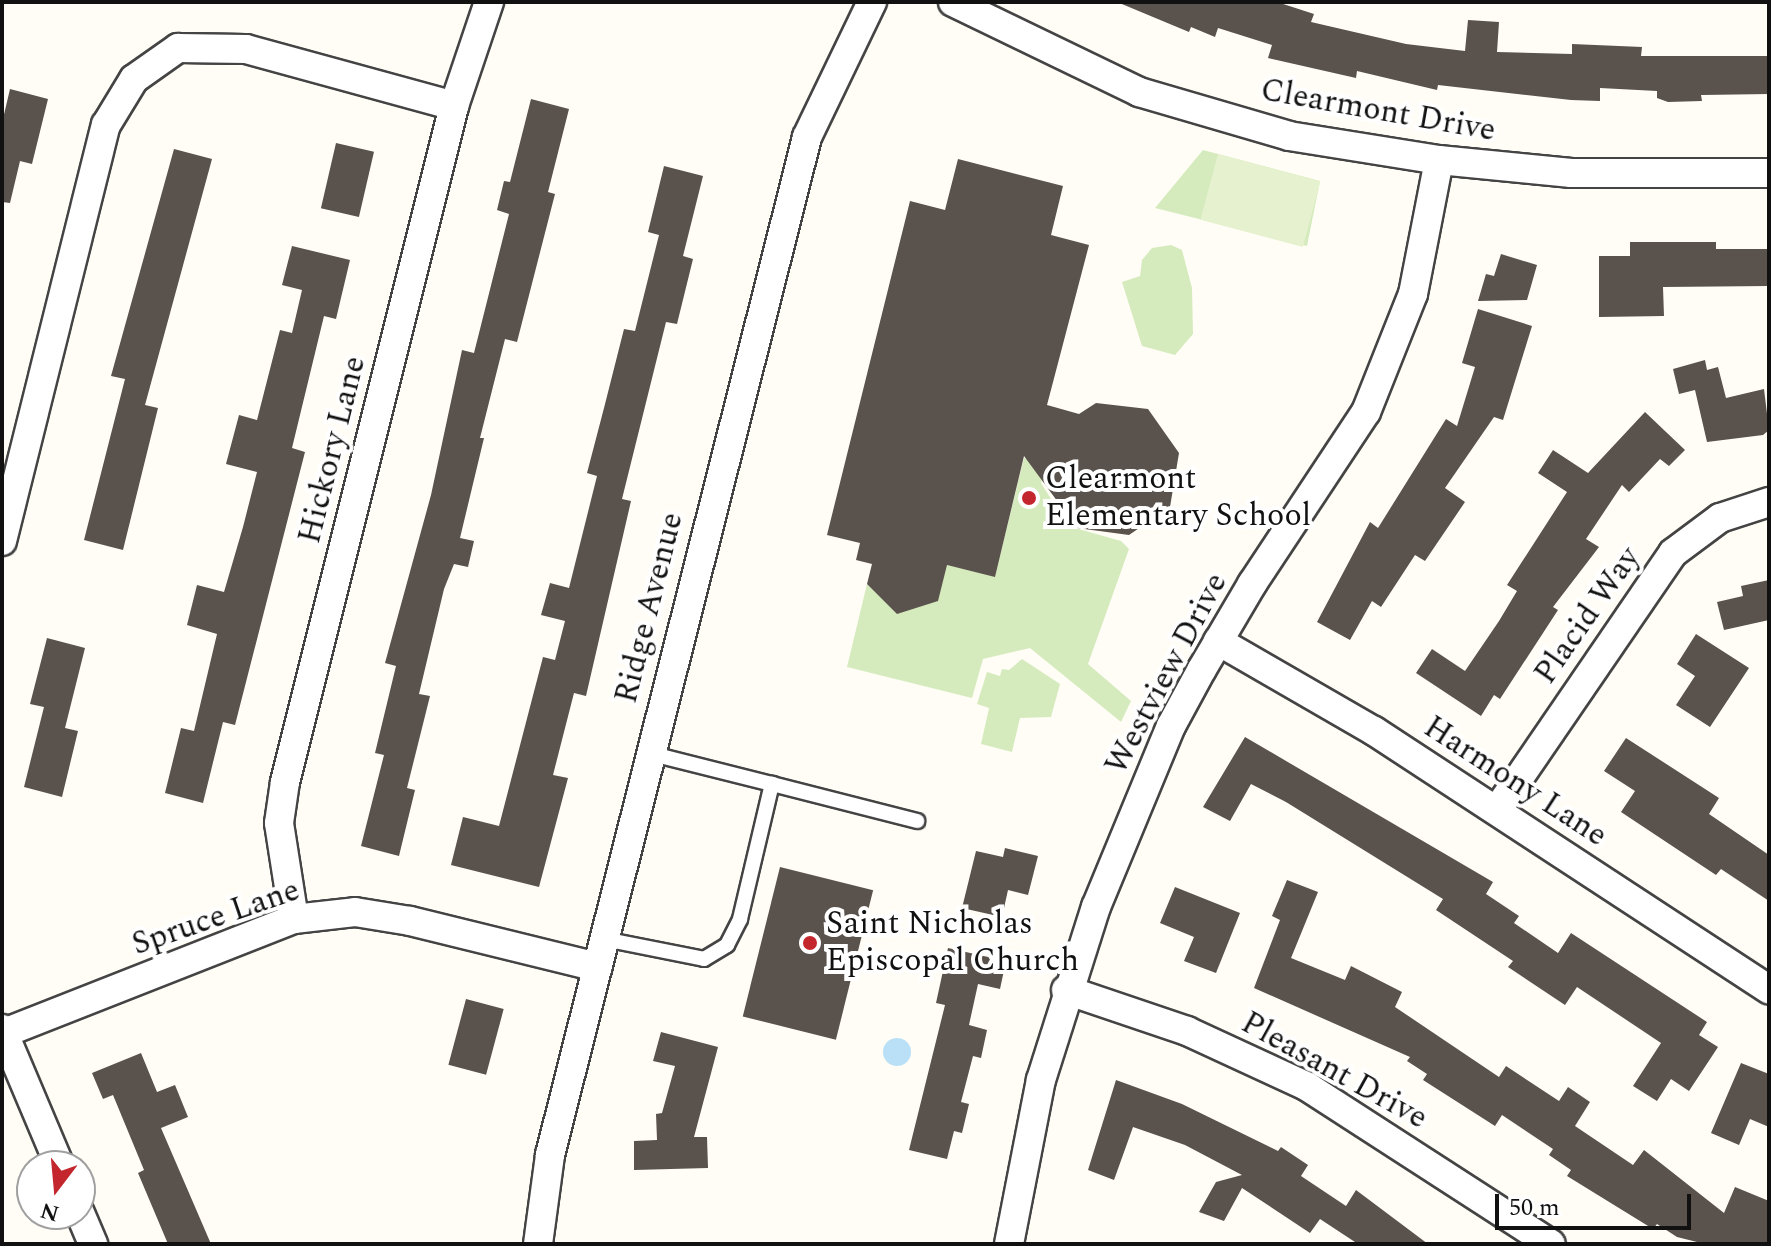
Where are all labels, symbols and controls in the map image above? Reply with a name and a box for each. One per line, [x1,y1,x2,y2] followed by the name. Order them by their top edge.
[1258,71,1498,151] street label: Clearmont Drive
[291,352,375,548] street label: Hickory Lane
[1045,461,1311,536] place label: Clearmont Elementary School
[1020,489,1038,507] marker: Clearmont Elementary School
[608,509,692,707] street label: Ridge Avenue
[1527,540,1649,692] street label: Placid Way
[1098,567,1236,781] street label: Westview Drive
[1416,709,1614,855] street label: Harmony Lane
[127,871,305,965] street label: Spruce Lane
[826,906,1079,981] place label: Saint Nicholas Episcopal Church
[801,934,819,952] marker: Saint Nicholas Episcopal Church
[1234,1004,1434,1138] street label: Pleasant Drive
[16,1150,96,1230] north arrow
[1499,1178,1695,1228] scale bar
[1509,1190,1560,1226] text: 50 m
[37,1193,63,1230] text: N

